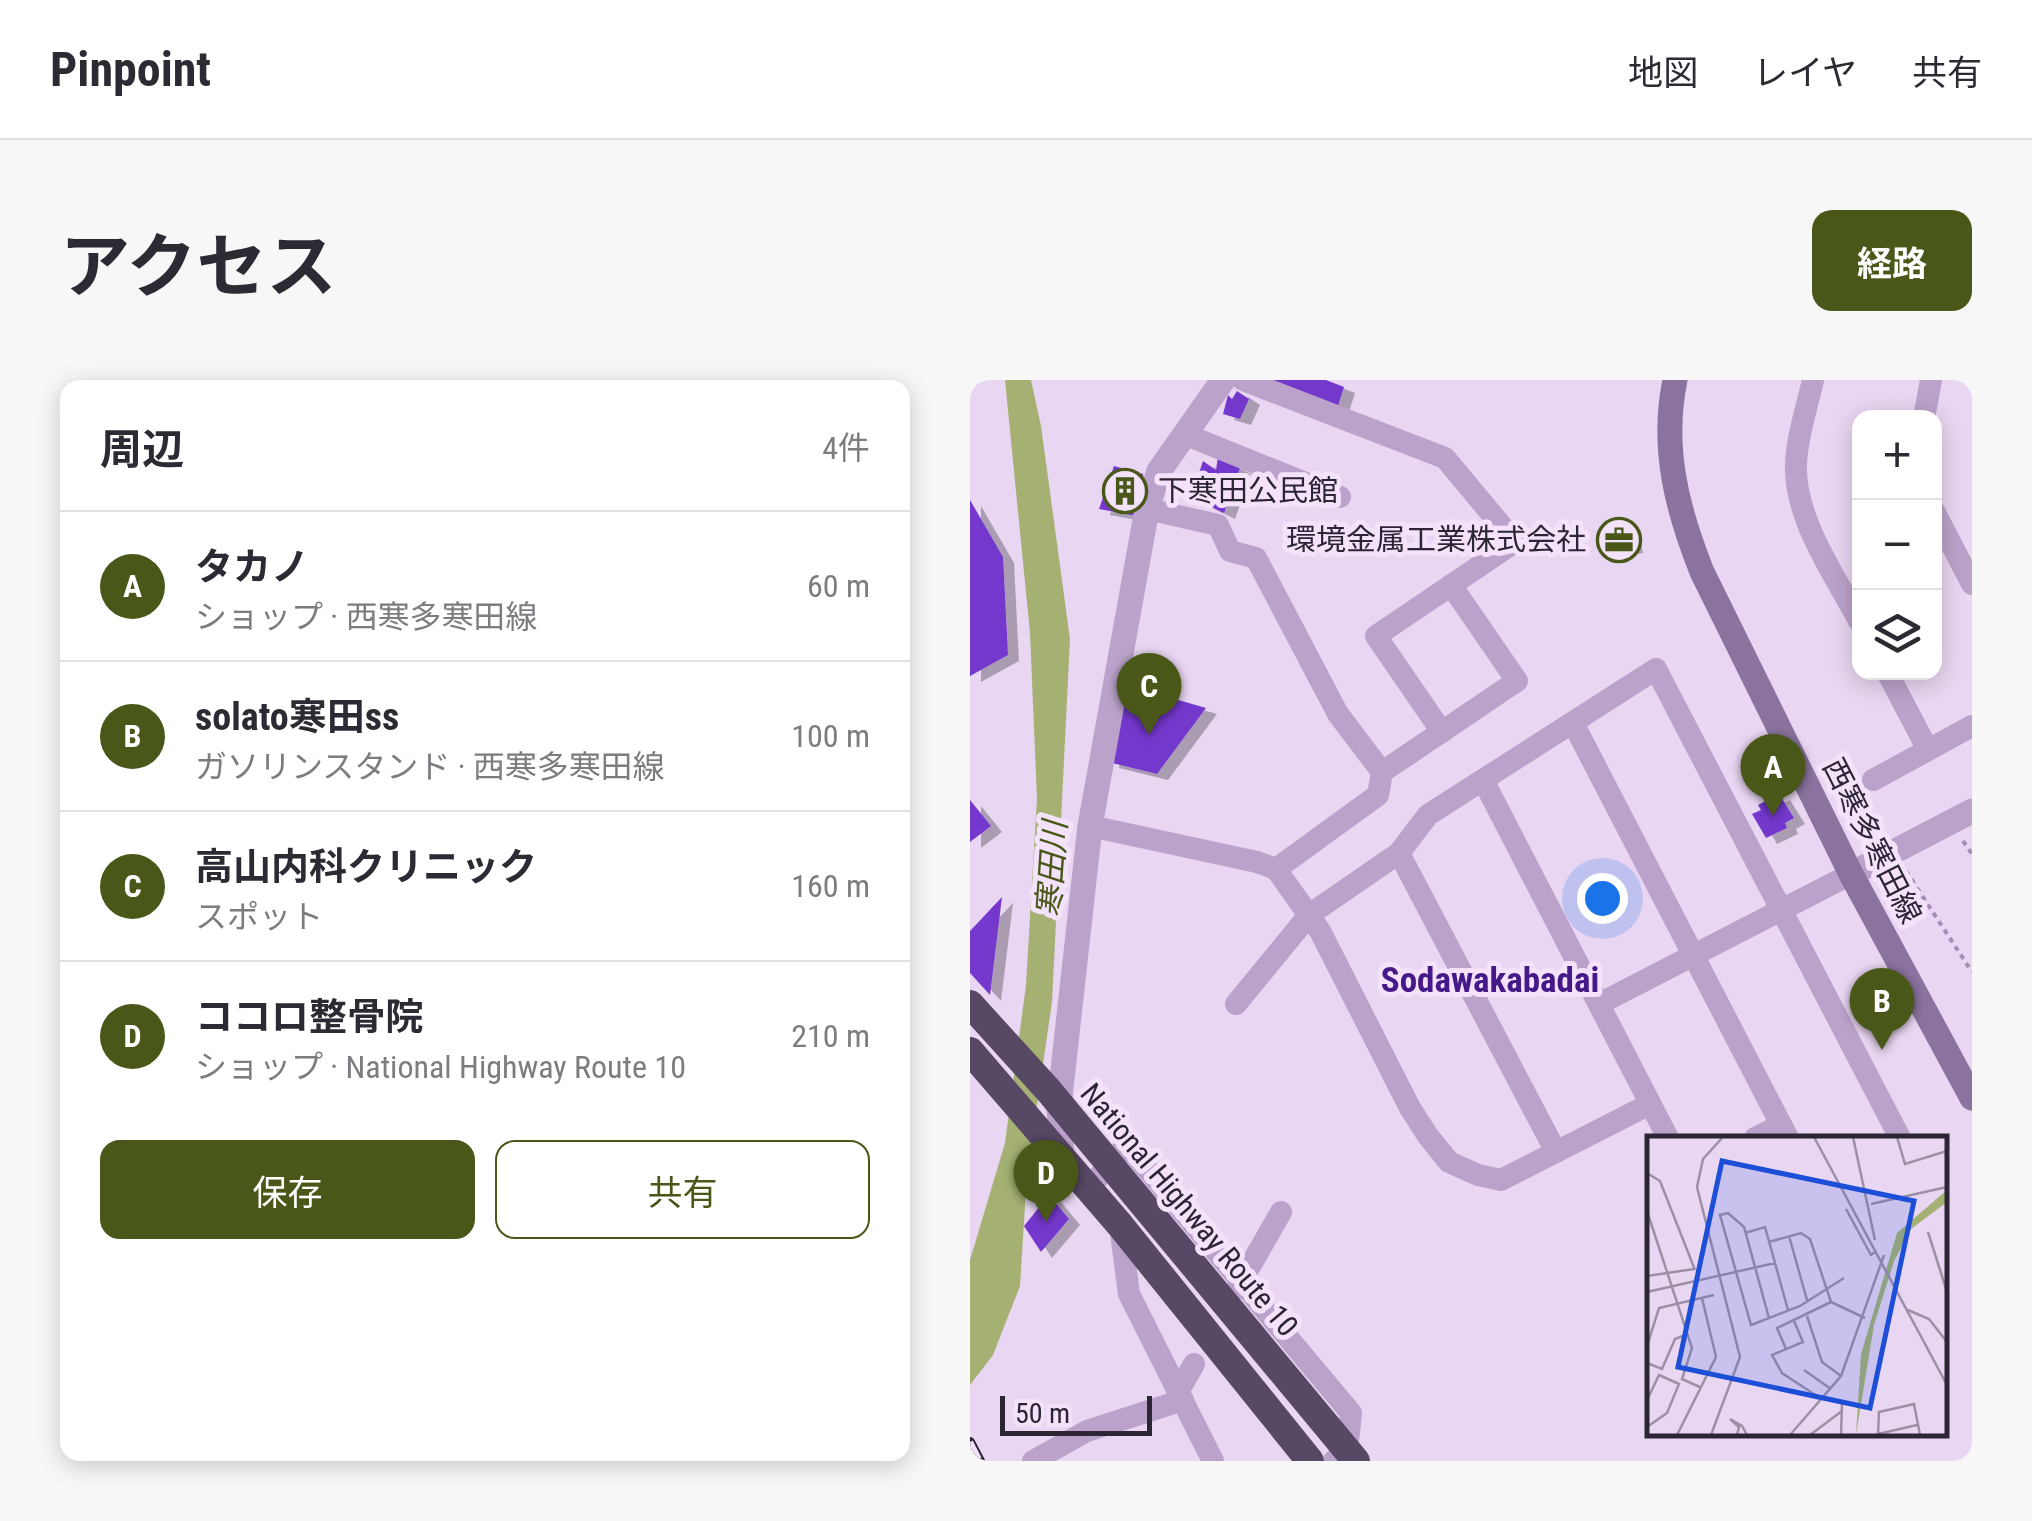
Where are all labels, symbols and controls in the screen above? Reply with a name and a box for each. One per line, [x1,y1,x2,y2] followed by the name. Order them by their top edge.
[50,41,211,98] text: Pinpoint
[1628,53,1698,94] text: 地図
[1753,53,1857,94] text: レイヤ
[1912,53,1982,94] text: 共有
[1812,210,1972,311] button: 経路
[60,226,337,308] text: アクセス
[1852,410,1942,680] map controls
[1852,410,1942,500] button: +
[100,425,184,474] text: 周辺
[822,429,870,467] text: 4件
[1102,468,1148,514] building icon: 下寒田公民館
[1158,473,1338,508] place label: 下寒田公民館
[1852,500,1942,590] button: −
[1596,517,1642,563] office icon: 環境金属工業株式会社
[1286,522,1586,557] place label: 環境金属工業株式会社
[195,545,309,589] text: タカノ
[123,567,142,605] text: A
[807,567,870,605] text: 60 m
[1852,590,1942,680] button: layers
[195,598,538,636] text: ショップ · 西寒多寒田線
[1116,652,1182,735] pin: C
[195,695,399,739] text: solato寒田ss
[124,717,141,755] text: B
[791,717,870,755] text: 100 m
[1740,734,1806,816] pin: A
[195,748,665,786] text: ガソリンスタンド · 西寒多寒田線
[1816,753,1929,929] street label: 西寒多寒田線
[1030,817,1075,918] water label: 寒田川
[195,845,537,889] text: 高山内科クリニック
[123,867,142,905] text: C
[791,867,870,905] text: 160 m
[1577,873,1628,924] your location
[195,898,323,936] text: スポット
[1381,960,1599,1001] district label: Sodawakabadai
[1850,968,1914,1050] pin: B
[195,995,423,1039] text: ココロ整骨院
[123,1017,142,1055] text: D
[791,1017,870,1055] text: 210 m
[195,1048,686,1086] text: ショップ · National Highway Route 10
[1073,1076,1305,1343] street label: National Highway Route 10
[1647,1136,1947,1436] inset map
[100,1140,475,1239] button: 保存
[495,1140,870,1239] button: 共有
[1014,1140,1078,1222] pin: D
[1000,1391,1152,1436] scale bar
[1015,1397,1070,1430] text: 50 m

